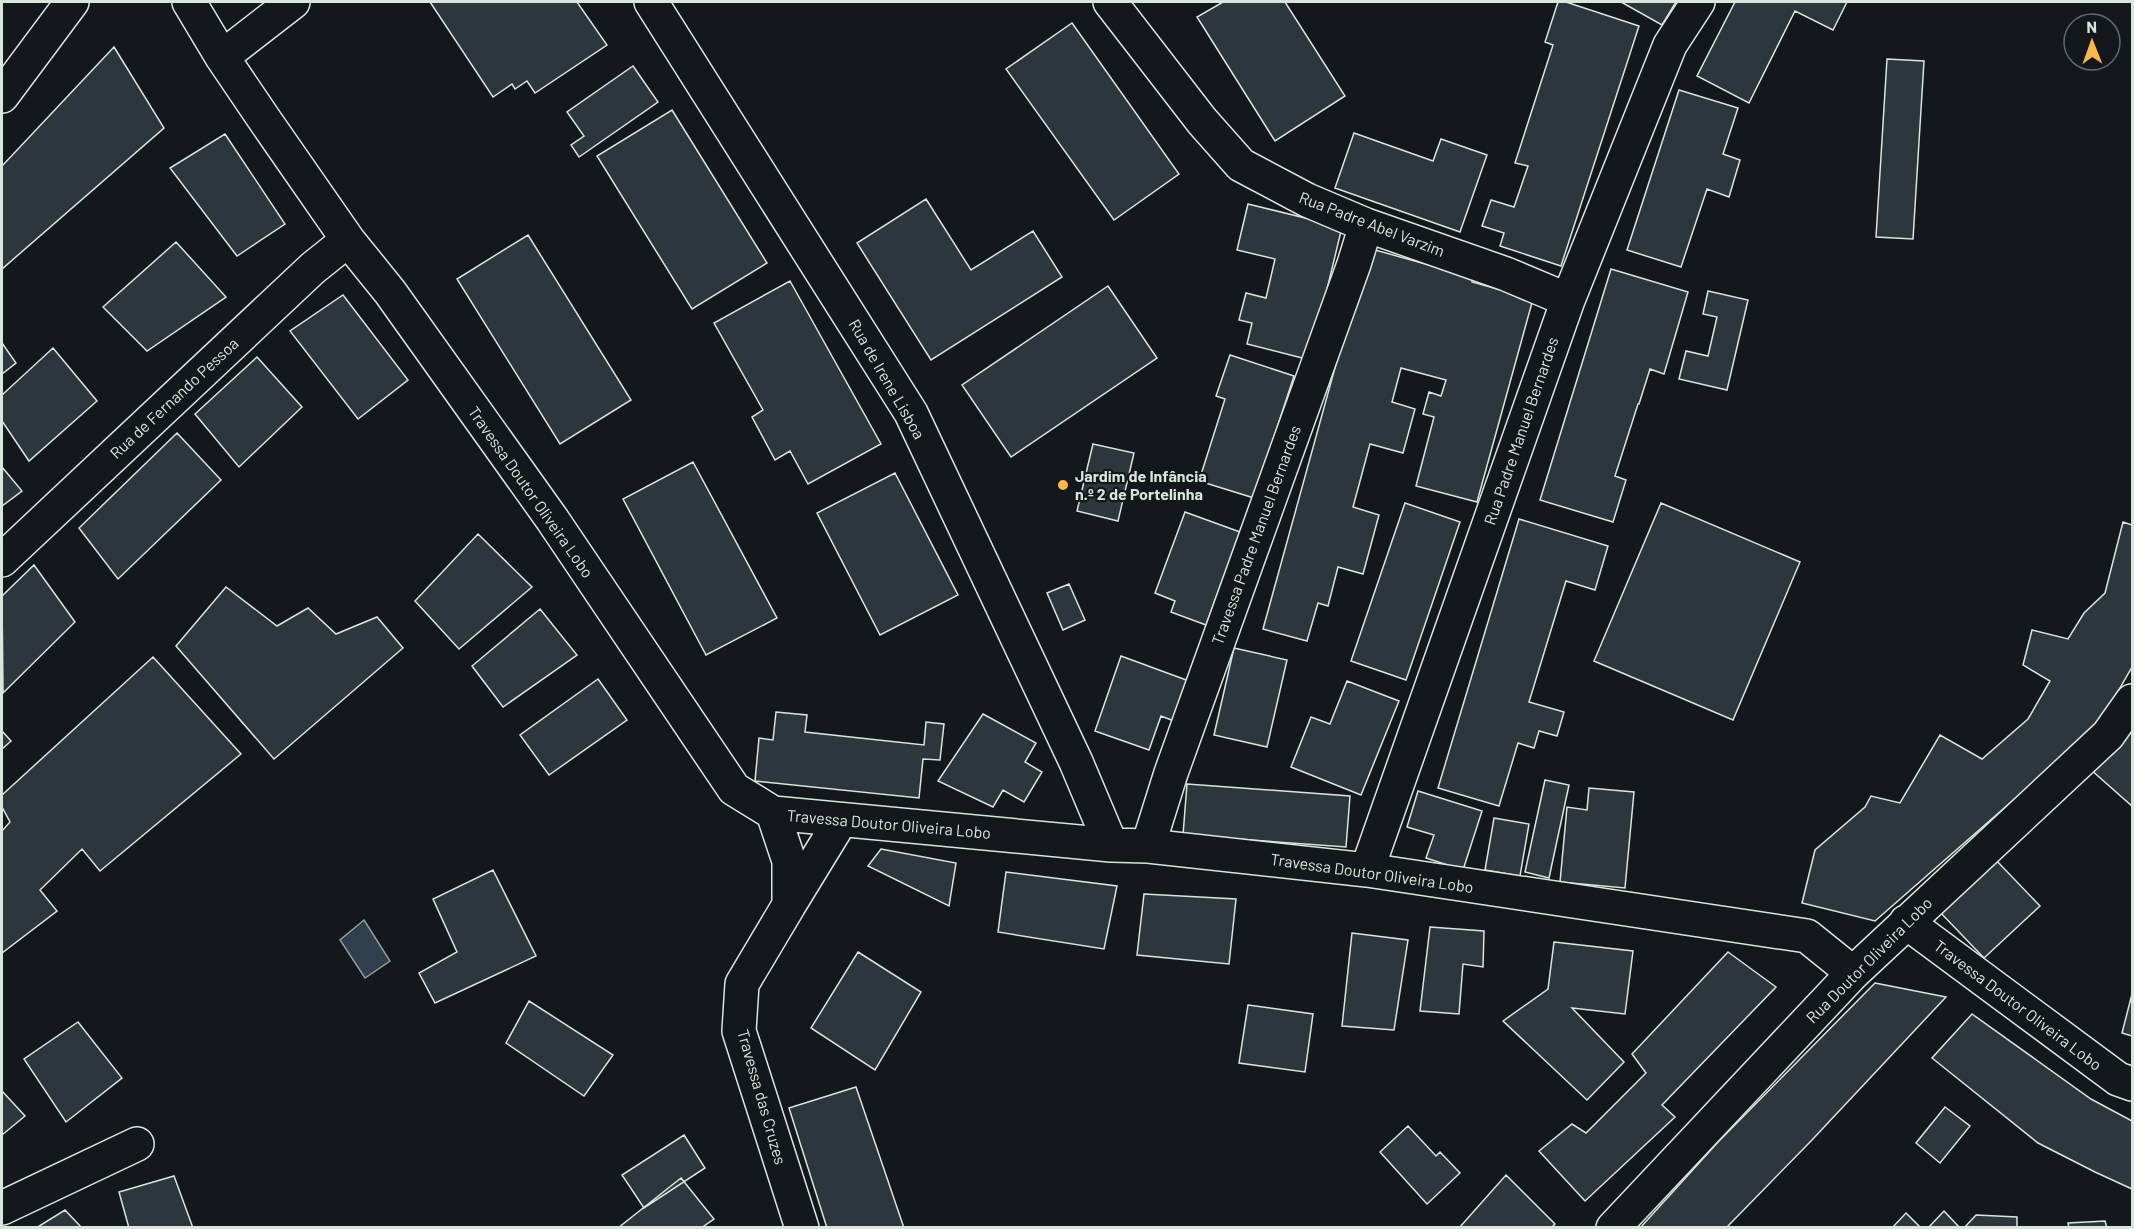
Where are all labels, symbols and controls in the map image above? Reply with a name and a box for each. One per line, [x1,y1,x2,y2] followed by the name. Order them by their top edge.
[2062,12,2122,72] north arrow
[2086,17,2097,36] text: N
[1297,187,1448,260] street label: Rua Padre Abel Varzim
[845,315,929,442] street label: Rua de Irene Lisboa
[106,333,242,462] street label: Rua de Fernando Pessoa
[1479,334,1562,527] street label: Rua Padre Manuel Bernardes
[465,402,598,581] street label: Travessa Doutor Oliveira Lobo
[1207,423,1304,647] street label: Travessa Padre Manuel Bernardes
[1075,466,1207,503] place label: Jardim de Infância n.º 2 de Portelinha
[1056,478,1070,492] marker: Jardim de Infância n.º 2 de Portelinha
[786,805,992,842] street label: Travessa Doutor Oliveira Lobo
[1269,849,1475,896] street label: Travessa Doutor Oliveira Lobo
[1802,893,1936,1027] street label: Rua Doutor Oliveira Lobo
[1931,935,2106,1074] street label: Travessa Doutor Oliveira Lobo
[734,1027,791,1167] street label: Travessa das Cruzes

